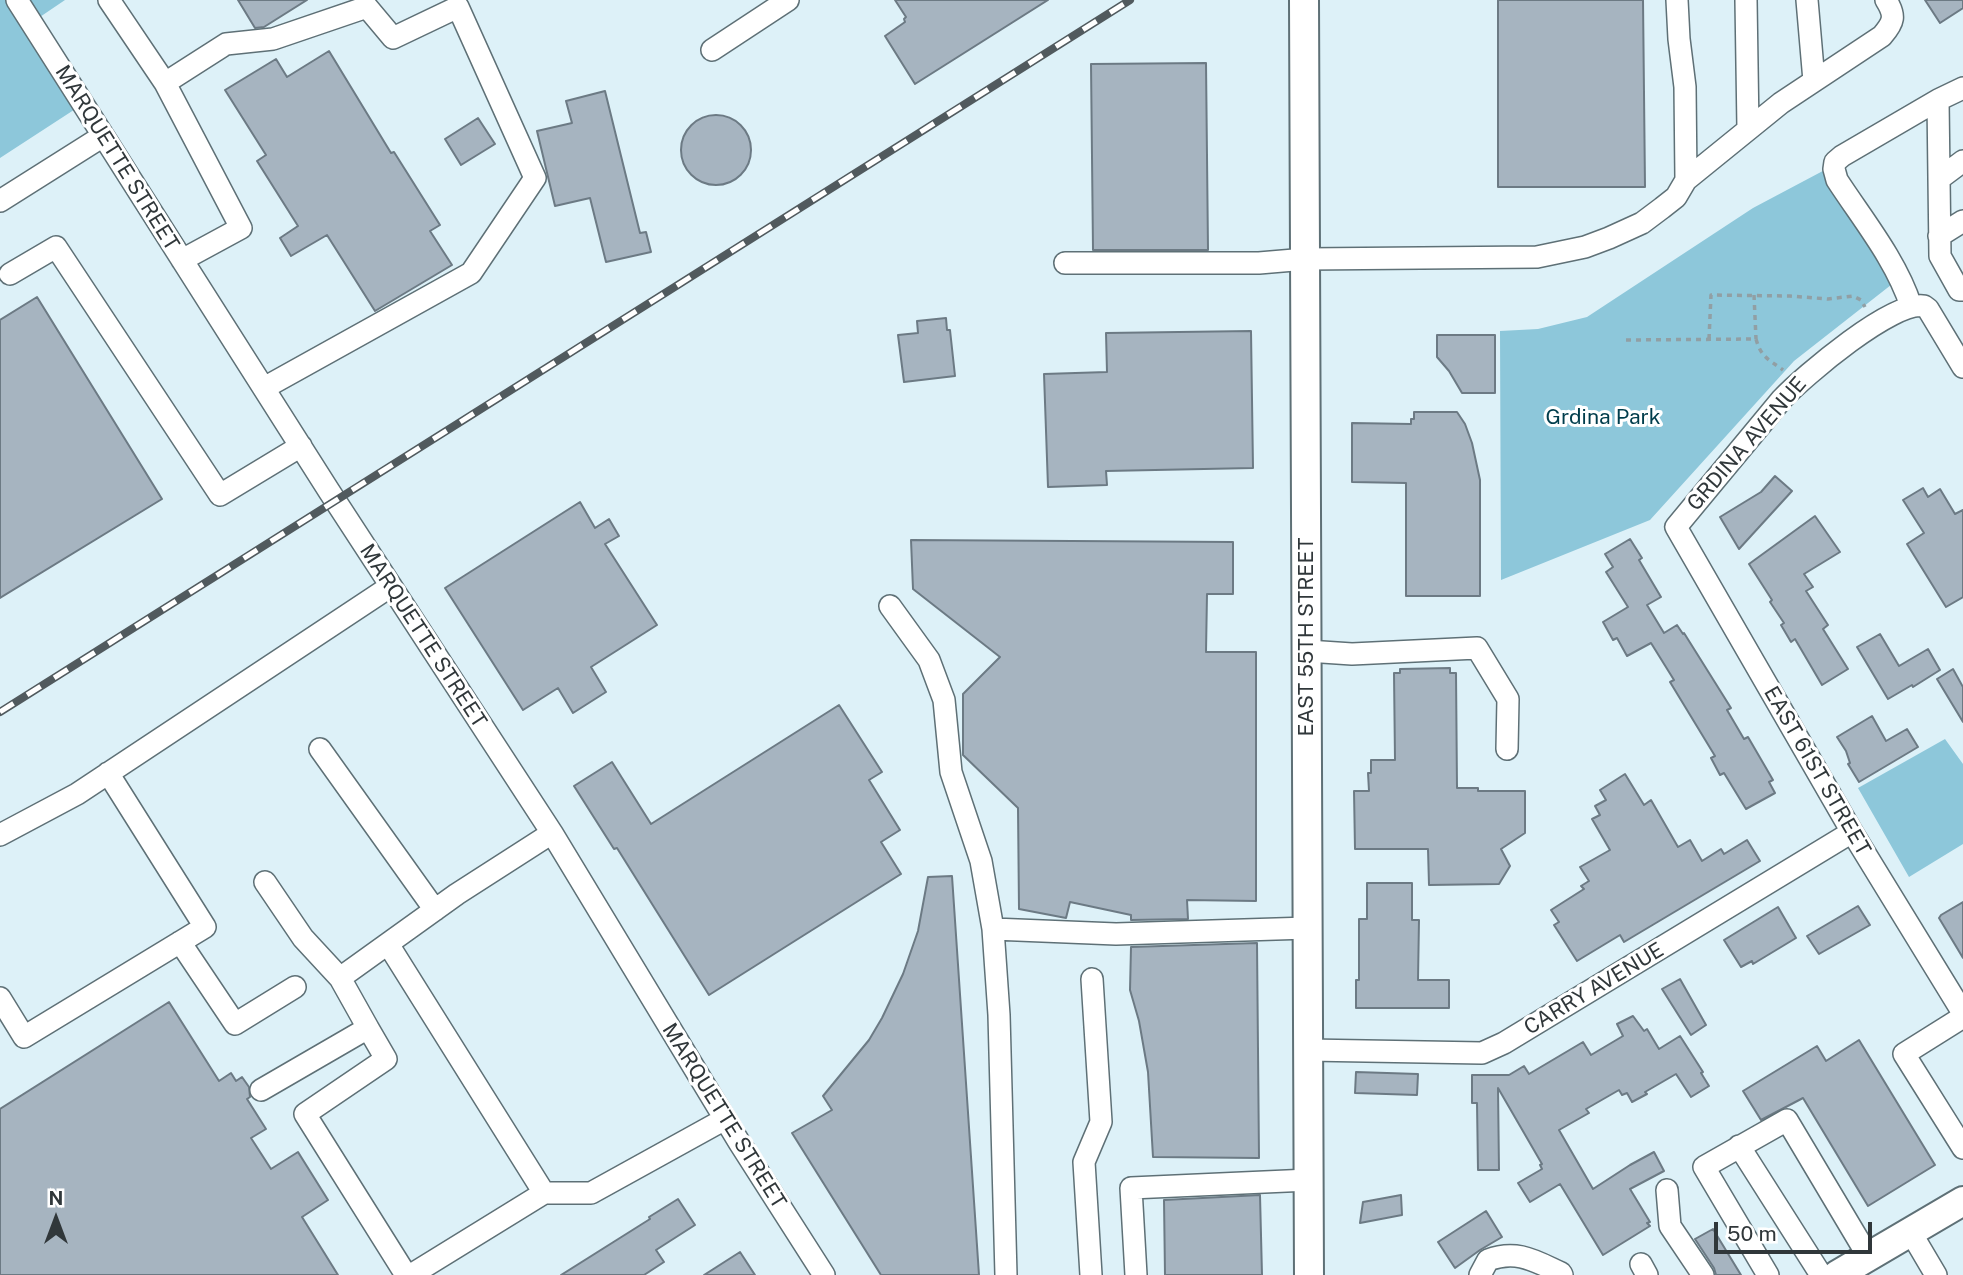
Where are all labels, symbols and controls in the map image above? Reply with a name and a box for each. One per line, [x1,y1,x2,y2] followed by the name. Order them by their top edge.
[50,61,184,255] street label: MARQUETTE STREET
[1682,372,1812,516] street label: GRDINA AVENUE
[1545,405,1661,431] park label: Grdina Park
[1294,538,1320,736] street label: EAST 55TH STREET
[354,539,492,733] street label: MARQUETTE STREET
[1758,682,1876,860] street label: EAST 61ST STREET
[1520,937,1668,1041] street label: CARRY AVENUE
[657,1019,791,1213] street label: MARQUETTE STREET
[21,1184,91,1254] north arrow
[49,1187,63,1209] text: N
[1718,1208,1876,1252] scale bar
[1727,1221,1777,1246] text: 50 m

